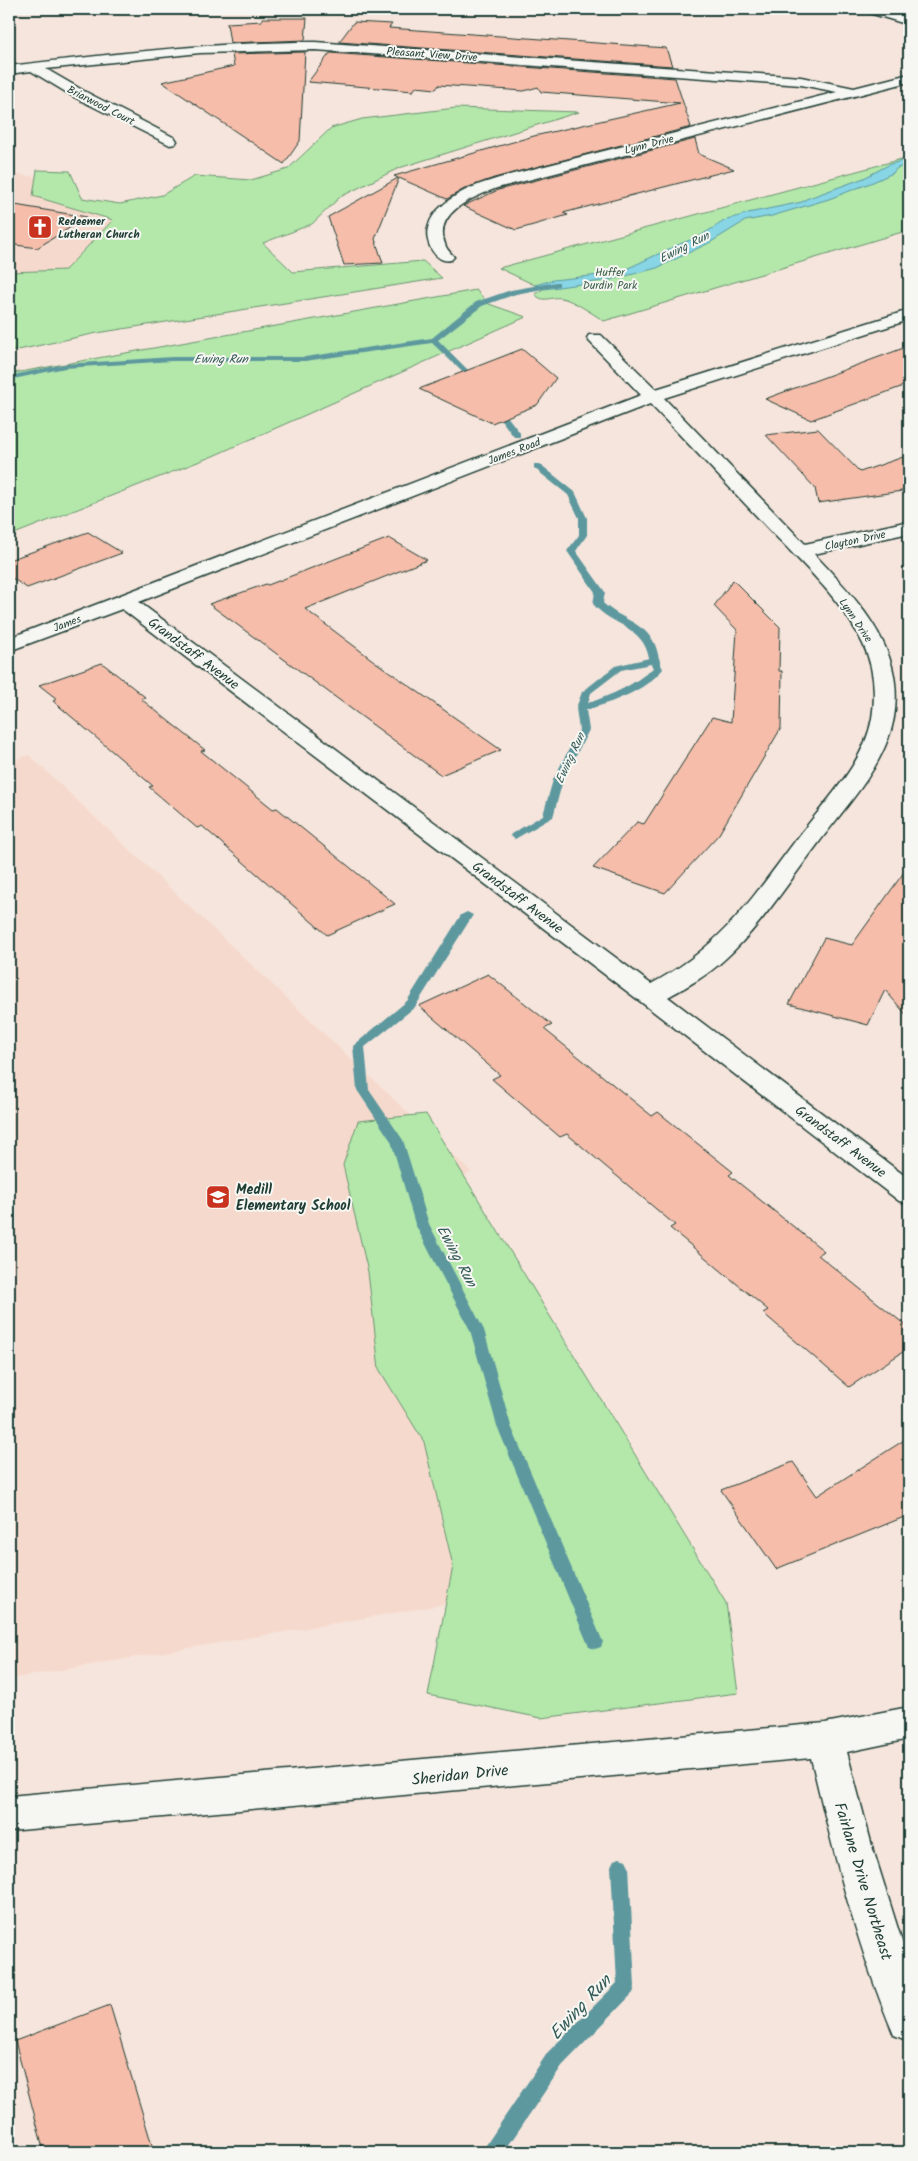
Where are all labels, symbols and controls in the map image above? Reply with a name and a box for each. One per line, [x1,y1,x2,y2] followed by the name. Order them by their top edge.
[386,43,478,67] street label: Pleasant View Drive
[63,81,138,131] street label: Briarwood Court
[623,130,676,160] street label: Lynn Drive
[58,213,140,244] place label: Redeemer Lutheran Church
[27,214,53,240] church icon: Redeemer Lutheran Church
[656,226,714,268] water label: Ewing Run
[583,264,638,295] park label: Huffer Durdin Park
[194,350,250,369] water label: Ewing Run
[485,433,544,470] street label: James Road
[823,526,887,556] street label: Clayton Drive
[834,595,877,646] street label: Lynn Drive
[51,610,84,637] street label: James
[143,612,244,696] street label: Grandstaff Avenue
[550,728,591,787] water label: Ewing Run
[467,856,568,940] street label: Grandstaff Avenue
[790,1100,891,1184] street label: Grandstaff Avenue
[236,1179,351,1217] place label: Medill Elementary School
[205,1184,231,1210] school or university icon: Medill Elementary School
[430,1221,483,1293] water label: Ewing Run
[411,1758,510,1793] street label: Sheridan Drive
[827,1799,899,1964] street label: Fairlane Drive Northeast
[543,1967,620,2048] water label: Ewing Run

